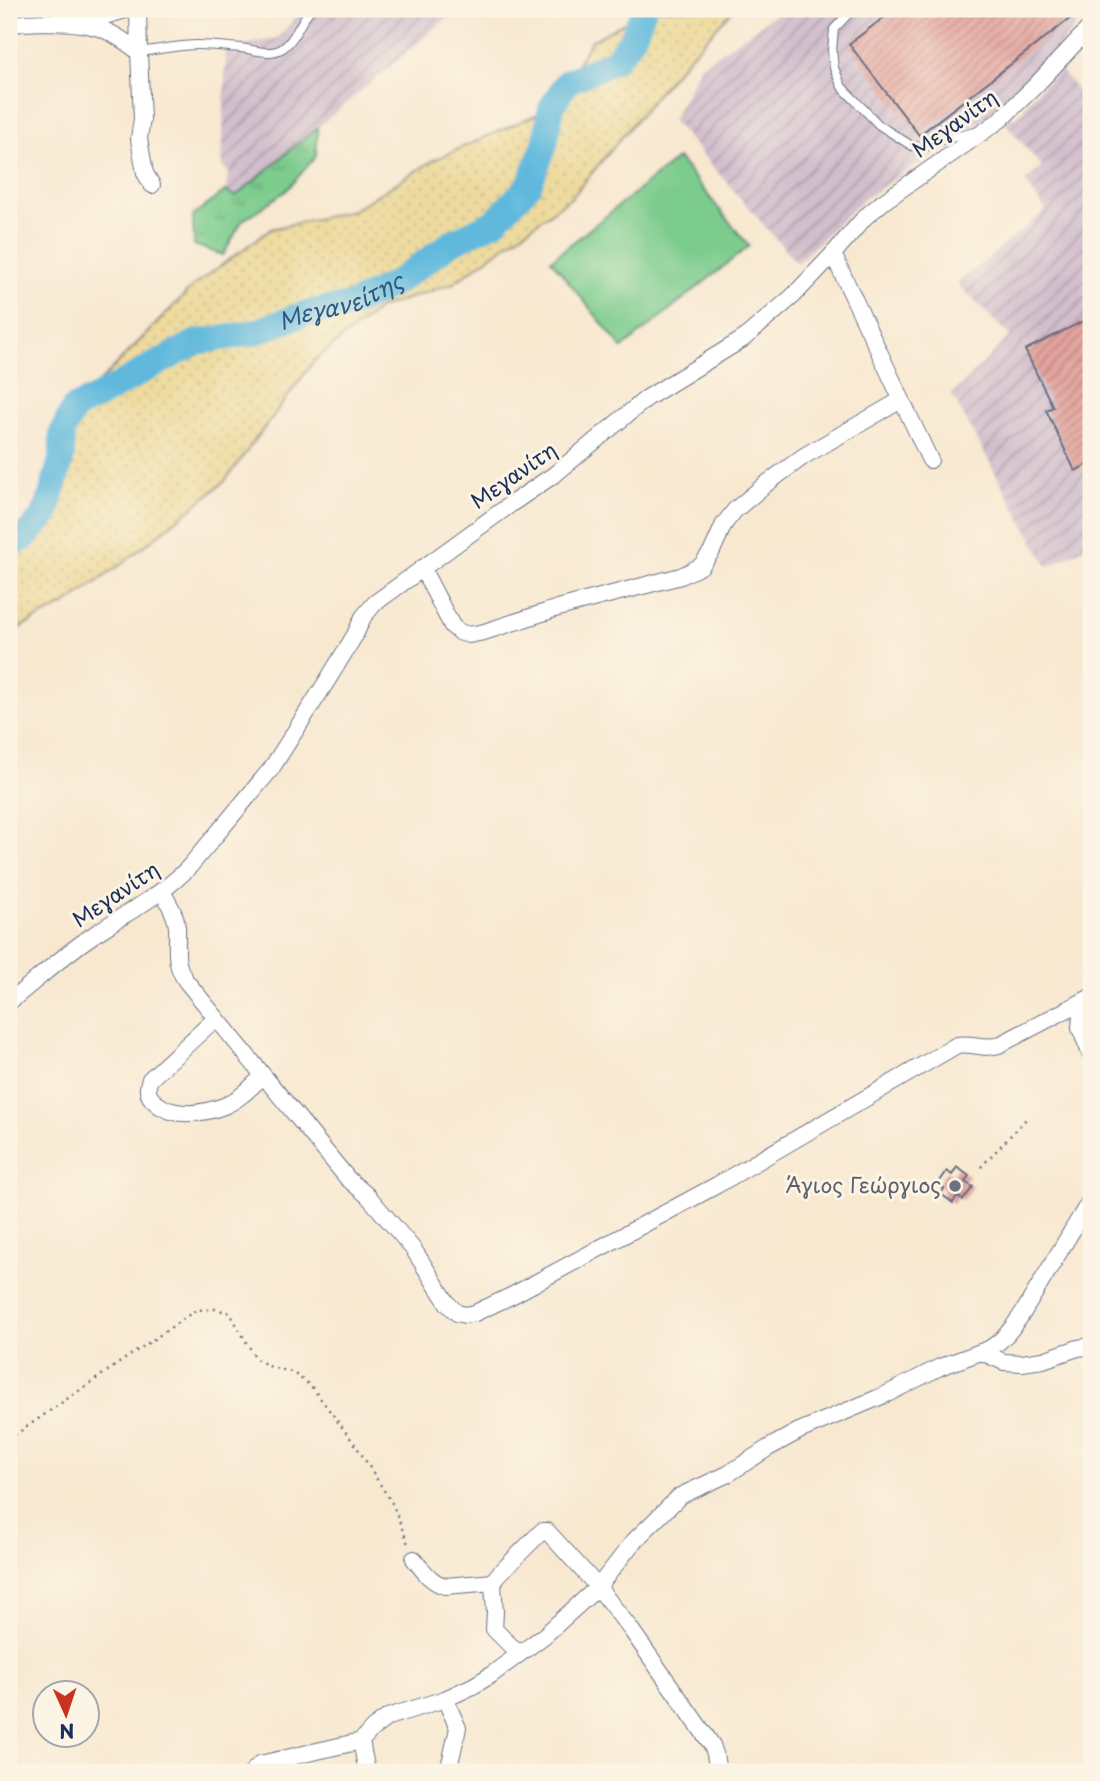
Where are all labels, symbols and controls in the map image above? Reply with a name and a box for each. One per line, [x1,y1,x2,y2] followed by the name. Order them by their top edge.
[904,80,1003,164] street label: Μεγανίτη
[273,262,411,338] water label: Μεγανείτης
[463,433,563,516] street label: Μεγανίτη
[65,852,165,934] street label: Μεγανίτη
[786,1168,941,1200] place label: Άγιος Γεώργιος
[947,1178,963,1194] marker: Άγιος Γεώργιος
[32,1680,102,1750] north arrow
[59,1718,75,1746] text: N

